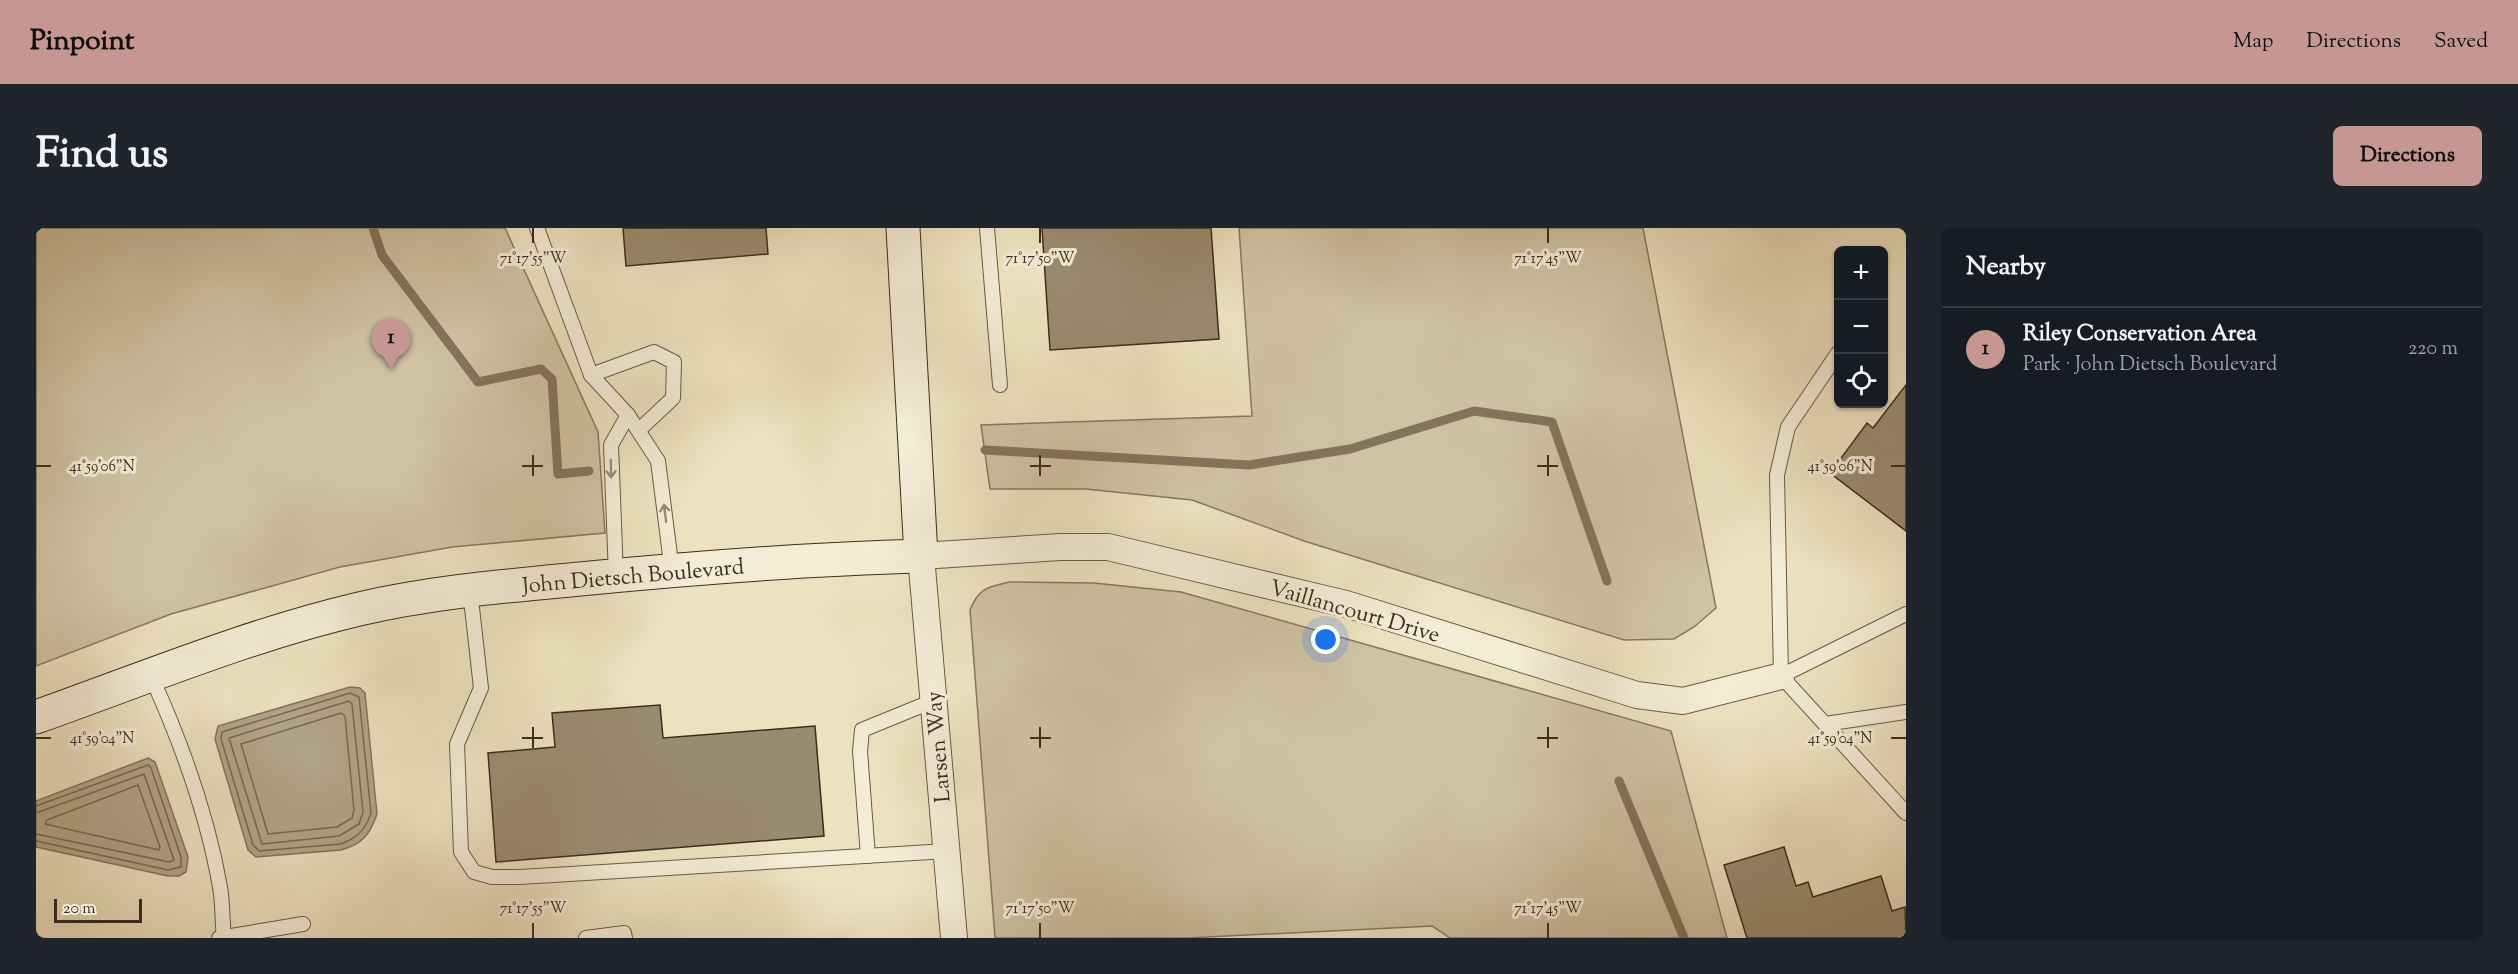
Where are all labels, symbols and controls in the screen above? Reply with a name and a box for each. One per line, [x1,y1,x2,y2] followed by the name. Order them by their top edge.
[30,22,134,62] text: Pinpoint
[2233,27,2273,57] text: Map
[2306,27,2401,57] text: Directions
[2434,27,2488,57] text: Saved
[36,126,168,186] text: Find us
[2333,126,2482,186] button: Directions
[1834,246,1888,408] map controls
[1834,246,1888,300] button: +
[500,249,567,270] text: 71°17'55"W
[1006,249,1075,270] text: 71°17'50"W
[1514,249,1582,270] text: 71°17'45"W
[1966,249,2046,286] text: Nearby
[1834,300,1888,354] button: −
[2023,319,2257,351] text: Riley Conservation Area
[372,320,410,369] pin: 1
[1982,335,1989,364] text: 1
[2408,335,2458,364] text: 220 m
[2023,351,2277,380] text: Park · John Dietsch Boulevard
[1834,354,1888,408] button: locate
[69,457,135,478] text: 41°59'06"N
[1807,457,1873,478] text: 41°59'06"N
[605,458,617,478] one-way arrow
[659,503,670,523] one-way arrow
[520,552,746,604] street label: John Dietsch Boulevard
[1265,573,1443,653] street label: Vaillancourt Drive
[1311,625,1340,654] your location
[919,690,961,804] street label: Larsen Way
[70,729,134,750] text: 41°59'04"N
[1808,729,1872,750] text: 41°59'04"N
[54,896,142,924] scale bar
[63,898,96,921] text: 20 m
[500,899,567,920] text: 71°17'55"W
[1006,899,1075,920] text: 71°17'50"W
[1514,899,1582,920] text: 71°17'45"W

